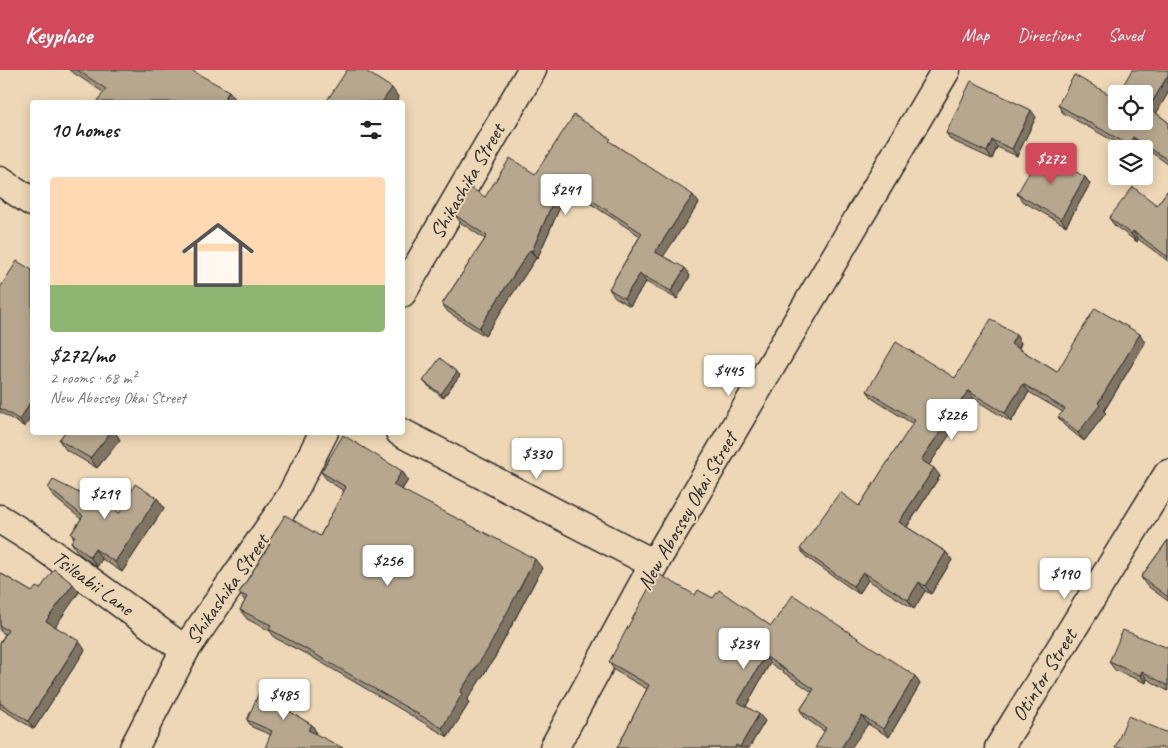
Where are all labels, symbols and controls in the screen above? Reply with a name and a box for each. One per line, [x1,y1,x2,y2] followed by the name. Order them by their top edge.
[25,20,92,50] text: Keyplace
[962,24,989,46] text: Map
[1017,24,1080,46] text: Directions
[1108,24,1143,46] text: Saved
[1108,85,1153,185] map controls
[1108,85,1153,130] button: locate
[357,116,385,144] icon: filters
[50,117,119,143] text: 10 homes
[424,117,511,243] street label: Shikashika Street
[1108,140,1153,185] button: layers
[1021,142,1081,185] pin: $272
[1037,149,1065,169] text: $272
[536,174,596,216] pin: $241
[552,180,580,200] text: $241
[173,210,263,300] icon: home
[50,342,115,368] text: $272/mo
[699,354,759,397] pin: $445
[715,361,743,381] text: $445
[50,368,136,388] text: 2 rooms · 68 m²
[50,388,186,408] text: New Abossey Okai Street
[922,398,982,441] pin: $226
[937,405,967,425] text: $226
[631,425,744,595] street label: New Abossey Okai Street
[507,438,567,480] pin: $330
[523,444,551,464] text: $330
[75,478,135,520] pin: $219
[91,484,119,504] text: $219
[180,527,276,649] street label: Shikashika Street
[358,544,418,587] pin: $256
[47,545,140,622] street label: Tsileabii Lane
[374,551,402,571] text: $256
[1035,558,1095,600] pin: $190
[1051,564,1079,584] text: $190
[1006,622,1084,726] street label: Otintor Street
[714,628,774,670] pin: $234
[730,634,758,654] text: $234
[254,678,314,721] pin: $485
[270,685,298,705] text: $485

